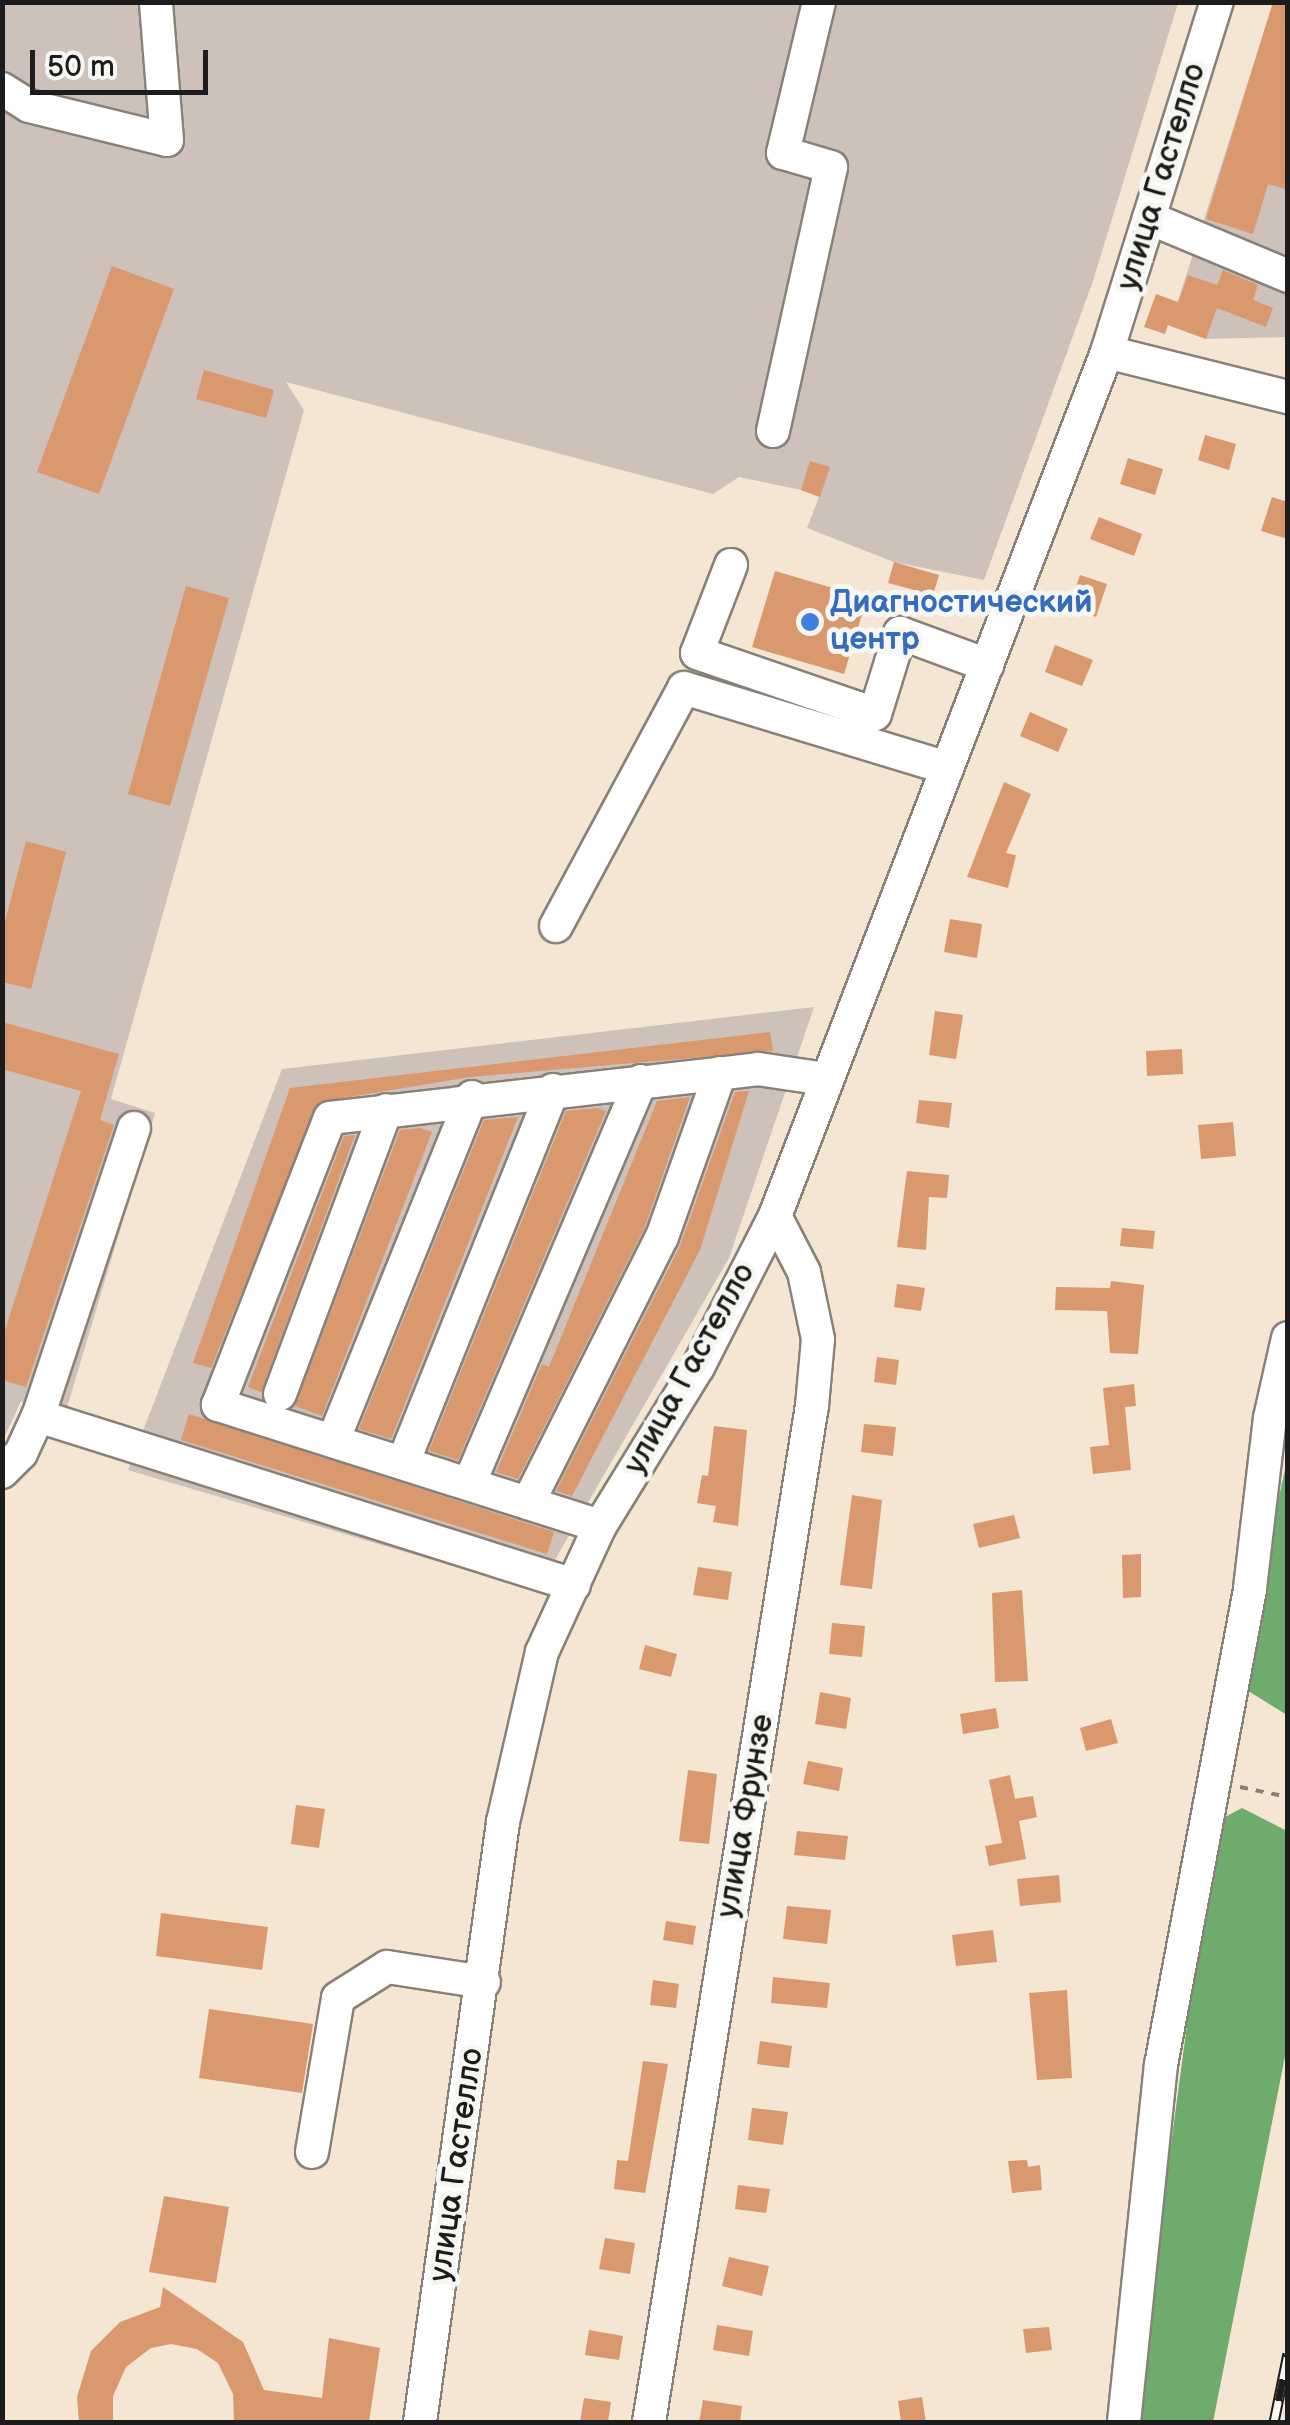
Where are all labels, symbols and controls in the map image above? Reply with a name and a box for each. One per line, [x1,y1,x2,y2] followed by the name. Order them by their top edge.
[35,30,212,92] scale bar
[47,49,115,85] text: 50 m
[1109,59,1215,295] street label: улица Гастелло
[830,585,1092,660] place label: Диагностический центр
[799,611,821,633] marker: Диагностический центр
[616,1257,764,1481] street label: улица Гастелло
[709,1711,783,1921] street label: улица Фрунзе
[422,2046,492,2284] street label: улица Гастелло

